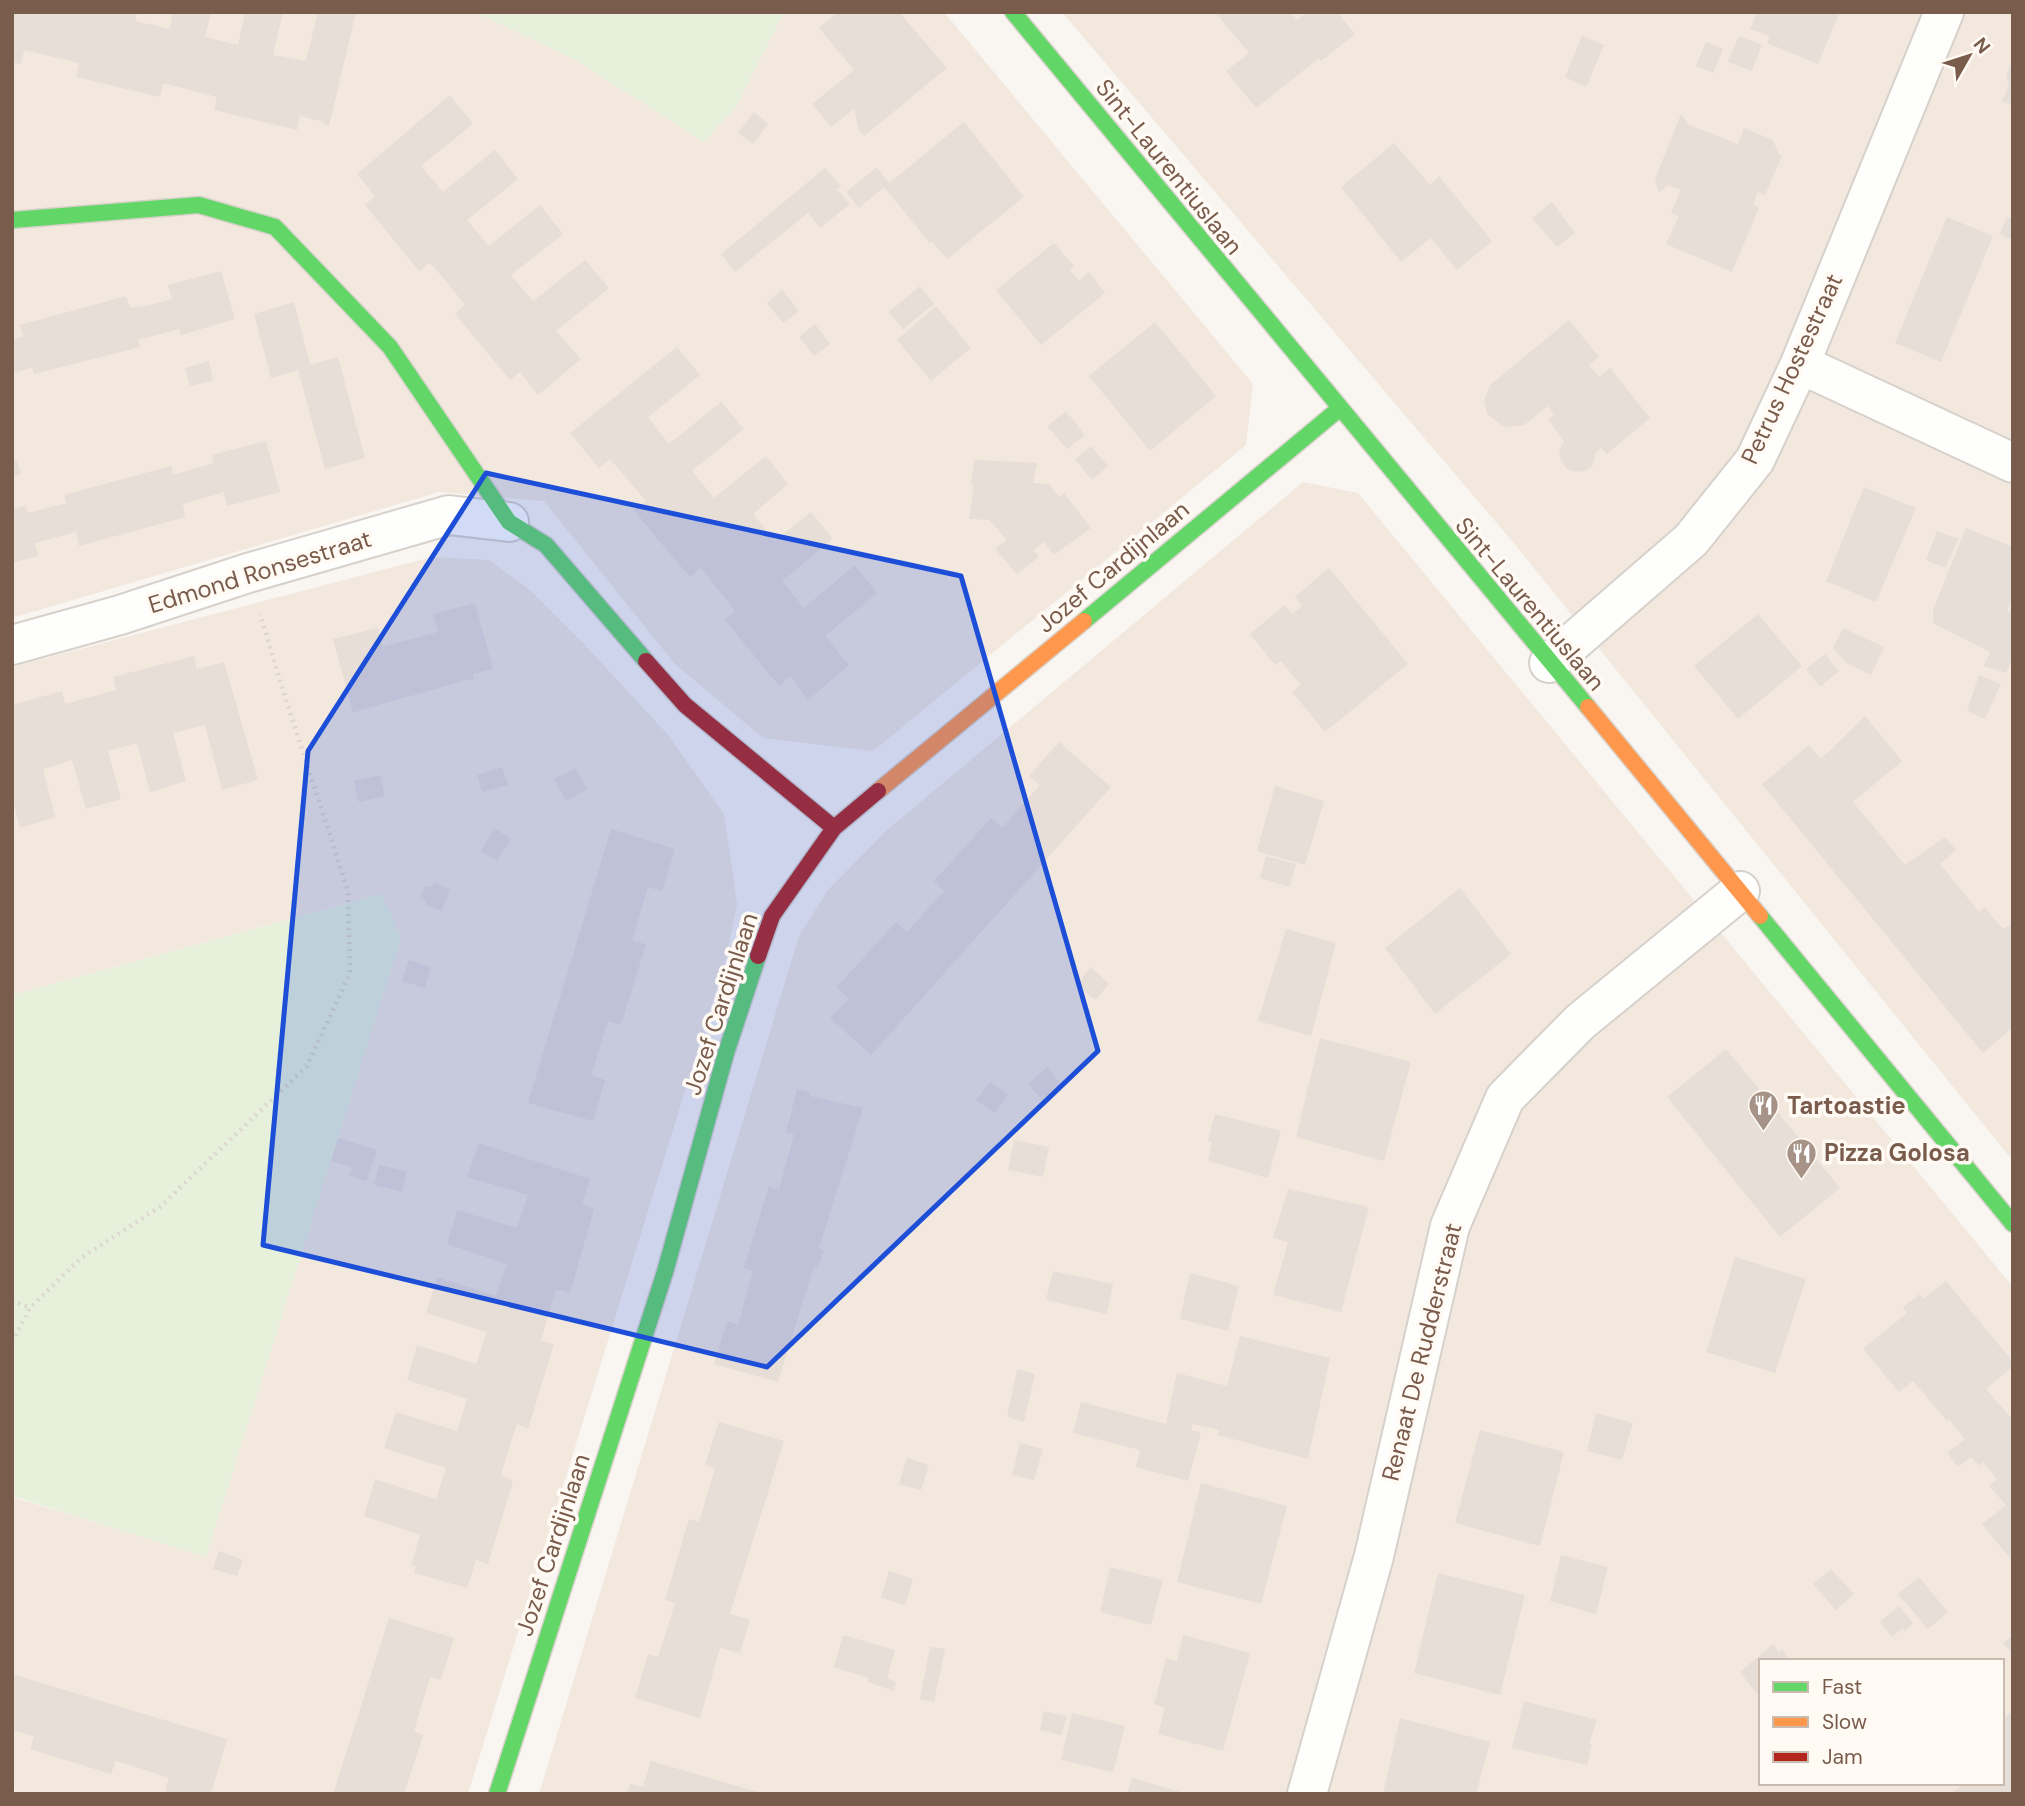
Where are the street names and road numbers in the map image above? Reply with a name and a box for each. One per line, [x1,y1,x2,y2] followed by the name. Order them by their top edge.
[1089,72,1250,261] street label: Sint-Laurentiuslaan
[1734,269,1849,469] street label: Petrus Hostestraat
[1030,494,1195,639] street label: Jozef Cardijnlaan
[1449,510,1612,697] street label: Sint-Laurentiuslaan
[145,523,375,620] street label: Edmond Ronsestraat
[676,909,765,1099] street label: Jozef Cardijnlaan
[1374,1220,1469,1484] street label: Renaat De Rudderstraat
[508,1450,597,1640] street label: Jozef Cardijnlaan

